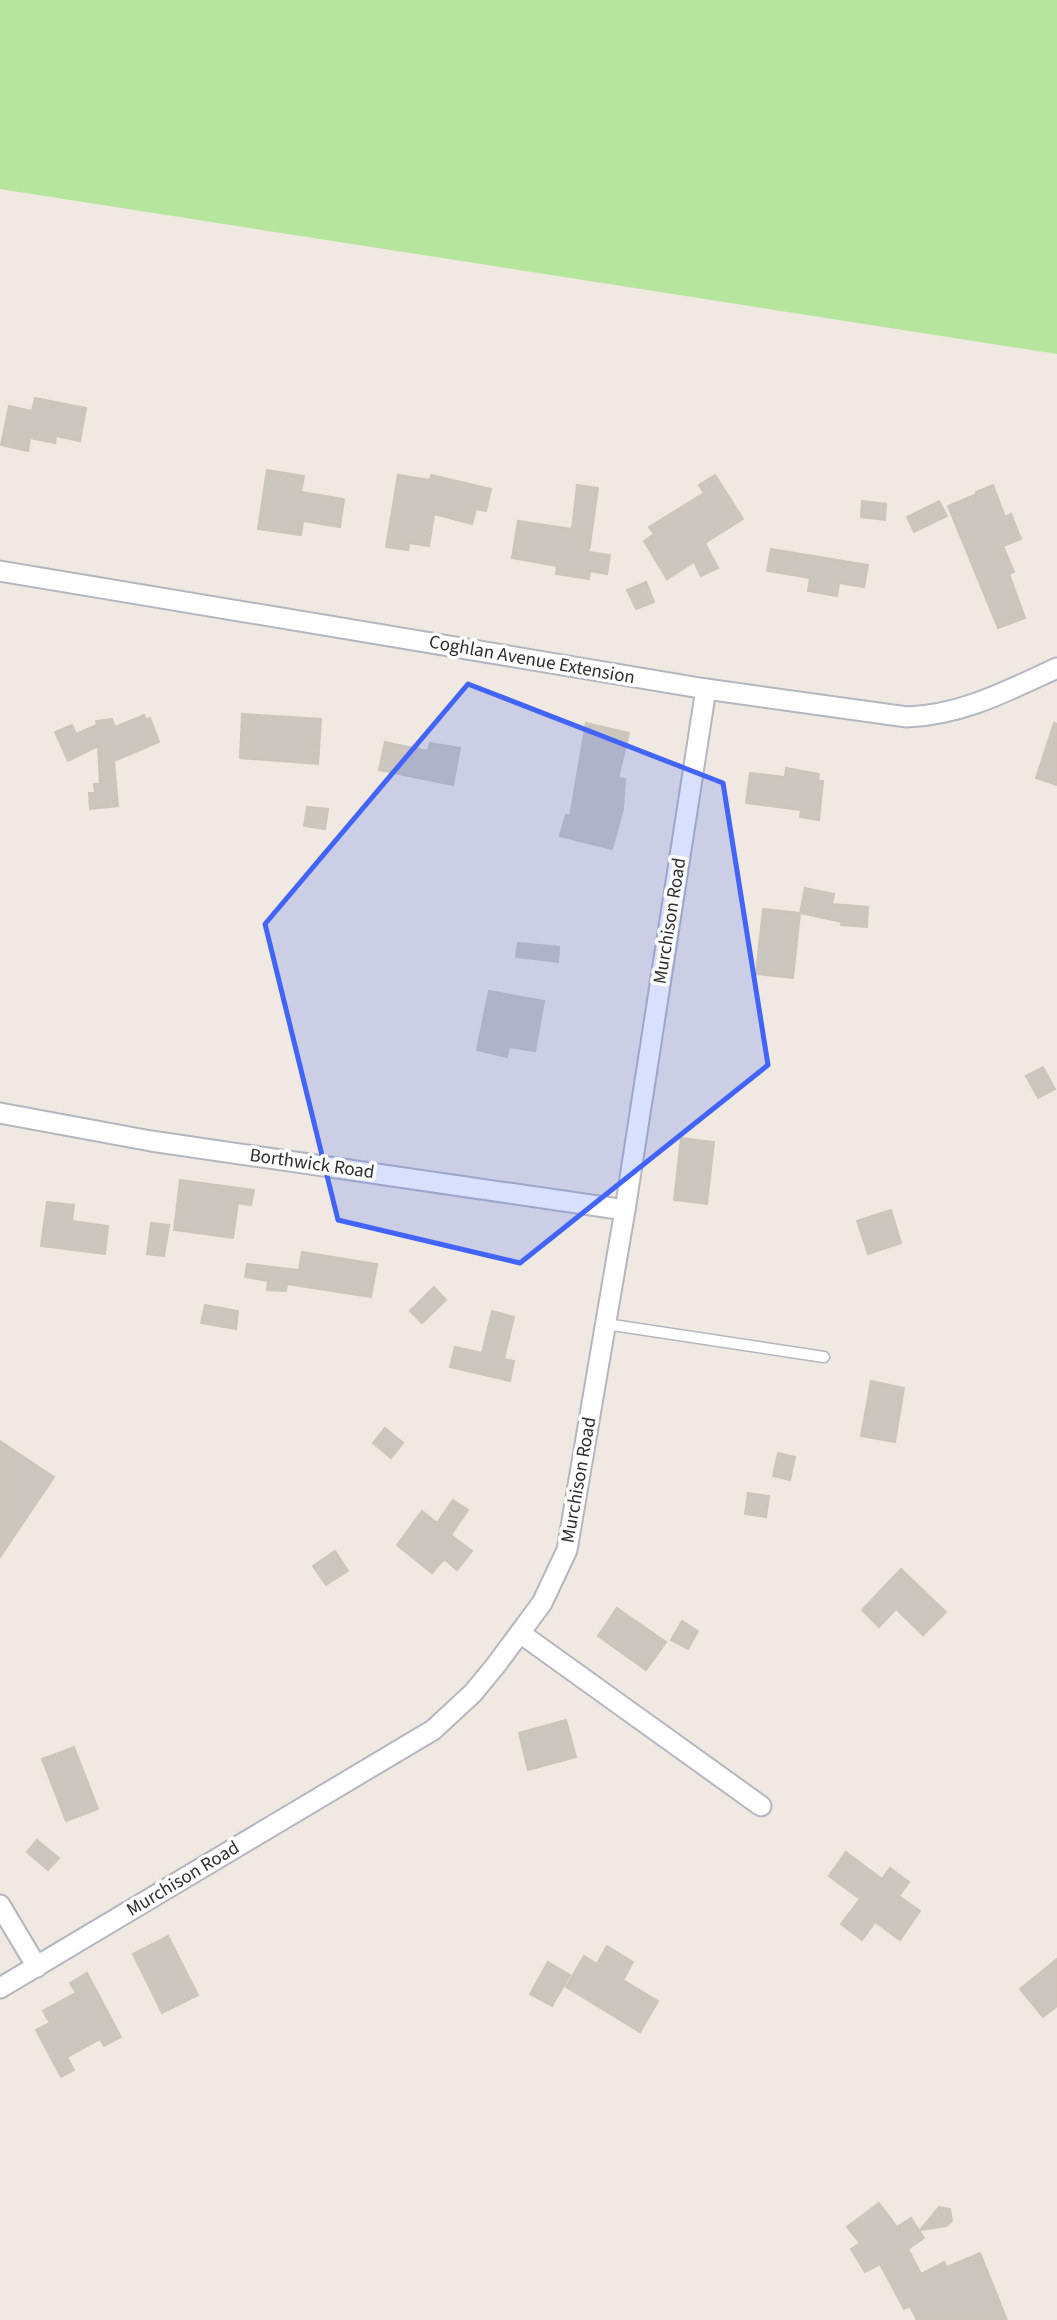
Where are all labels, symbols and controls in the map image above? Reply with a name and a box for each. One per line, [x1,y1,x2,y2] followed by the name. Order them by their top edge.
[427,629,637,691] street label: Coghlan Avenue Extension
[647,856,693,986] street label: Murchison Road
[248,1142,376,1186] street label: Borthwick Road
[555,1415,603,1545] street label: Murchison Road
[121,1835,245,1923] street label: Murchison Road

